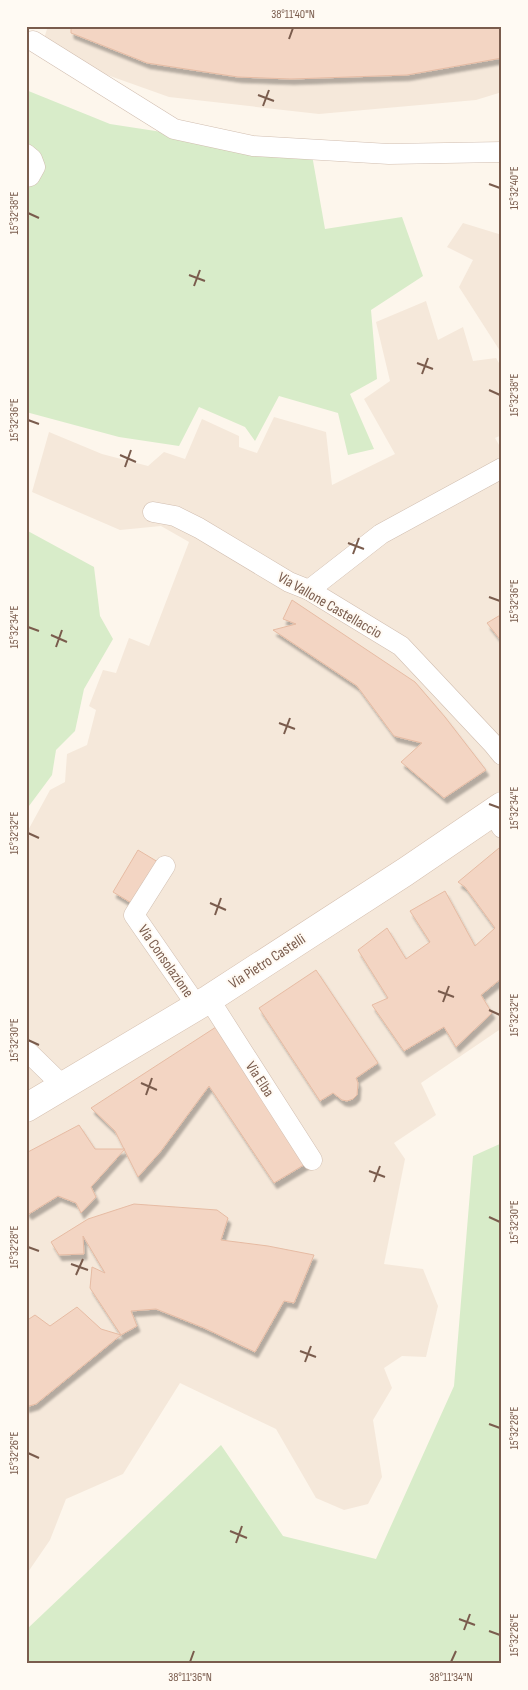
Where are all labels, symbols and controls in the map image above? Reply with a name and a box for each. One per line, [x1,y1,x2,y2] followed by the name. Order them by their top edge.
[271,7,315,22] text: 38°11'40"N
[507,166,522,210] text: 15°32'40"E
[7,191,22,235] text: 15°32'38"E
[507,373,522,417] text: 15°32'38"E
[7,398,22,442] text: 15°32'36"E
[274,568,385,643] street label: Via Vallone Castellaccio
[507,579,522,623] text: 15°32'36"E
[7,605,22,648] text: 15°32'34"E
[507,786,522,829] text: 15°32'34"E
[7,812,22,854] text: 15°32'32"E
[134,921,198,1001] street label: Via Consolazione
[225,930,309,993] street label: Via Pietro Castelli
[507,994,522,1036] text: 15°32'32"E
[7,1018,22,1062] text: 15°32'30"E
[241,1058,278,1101] street label: Via Elba
[507,1200,522,1244] text: 15°32'30"E
[7,1225,22,1269] text: 15°32'28"E
[507,1406,522,1450] text: 15°32'28"E
[7,1431,22,1475] text: 15°32'26"E
[507,1613,522,1657] text: 15°32'26"E
[168,1670,212,1685] text: 38°11'36"N
[429,1670,473,1685] text: 38°11'34"N

